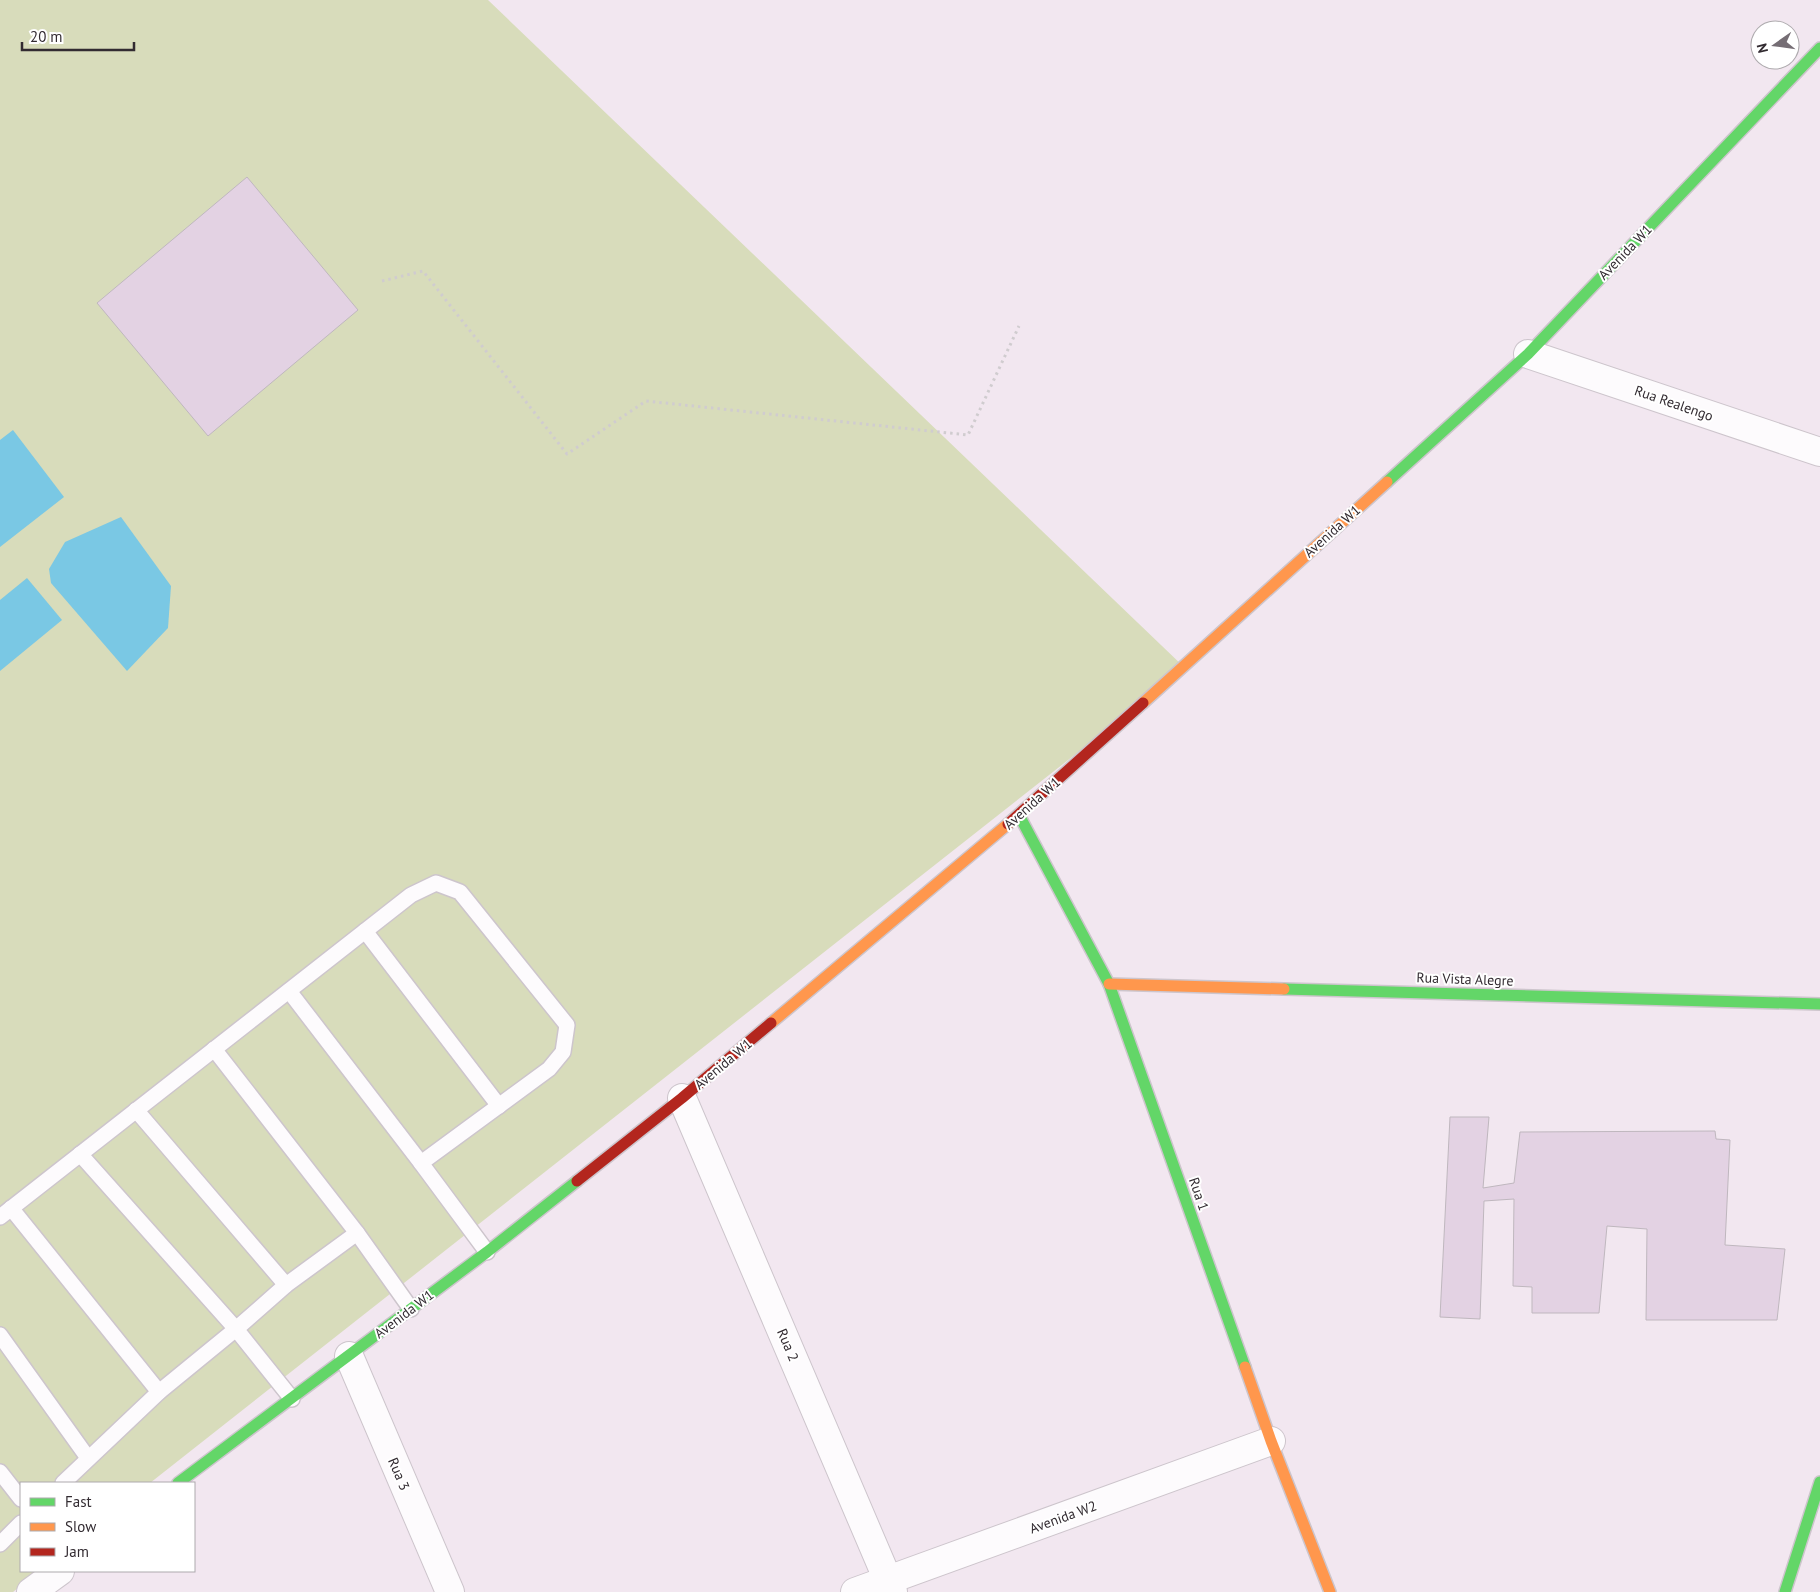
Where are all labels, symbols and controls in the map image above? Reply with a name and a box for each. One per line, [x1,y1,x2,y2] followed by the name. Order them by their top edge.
[22,20,135,52] scale bar
[1750,20,1800,70] north arrow
[30,27,63,46] text: 20 m
[1753,42,1772,55] text: N
[1594,221,1656,283] street label: Avenida W1
[1632,381,1716,425] street label: Rua Realengo
[1300,501,1364,561] street label: Avenida W1
[1000,773,1064,833] street label: Avenida W1
[1416,968,1514,990] street label: Rua Vista Alegre
[690,1035,756,1093] street label: Avenida W1
[1185,1175,1213,1213] street label: Rua 1
[371,1286,437,1342] street label: Avenida W1
[773,1326,803,1364] street label: Rua 2
[384,1455,414,1493] street label: Rua 3
[20,1482,195,1572] legend
[65,1492,92,1511] text: Fast
[1027,1497,1099,1537] street label: Avenida W2
[65,1517,96,1536] text: Slow
[64,1542,89,1561] text: Jam

